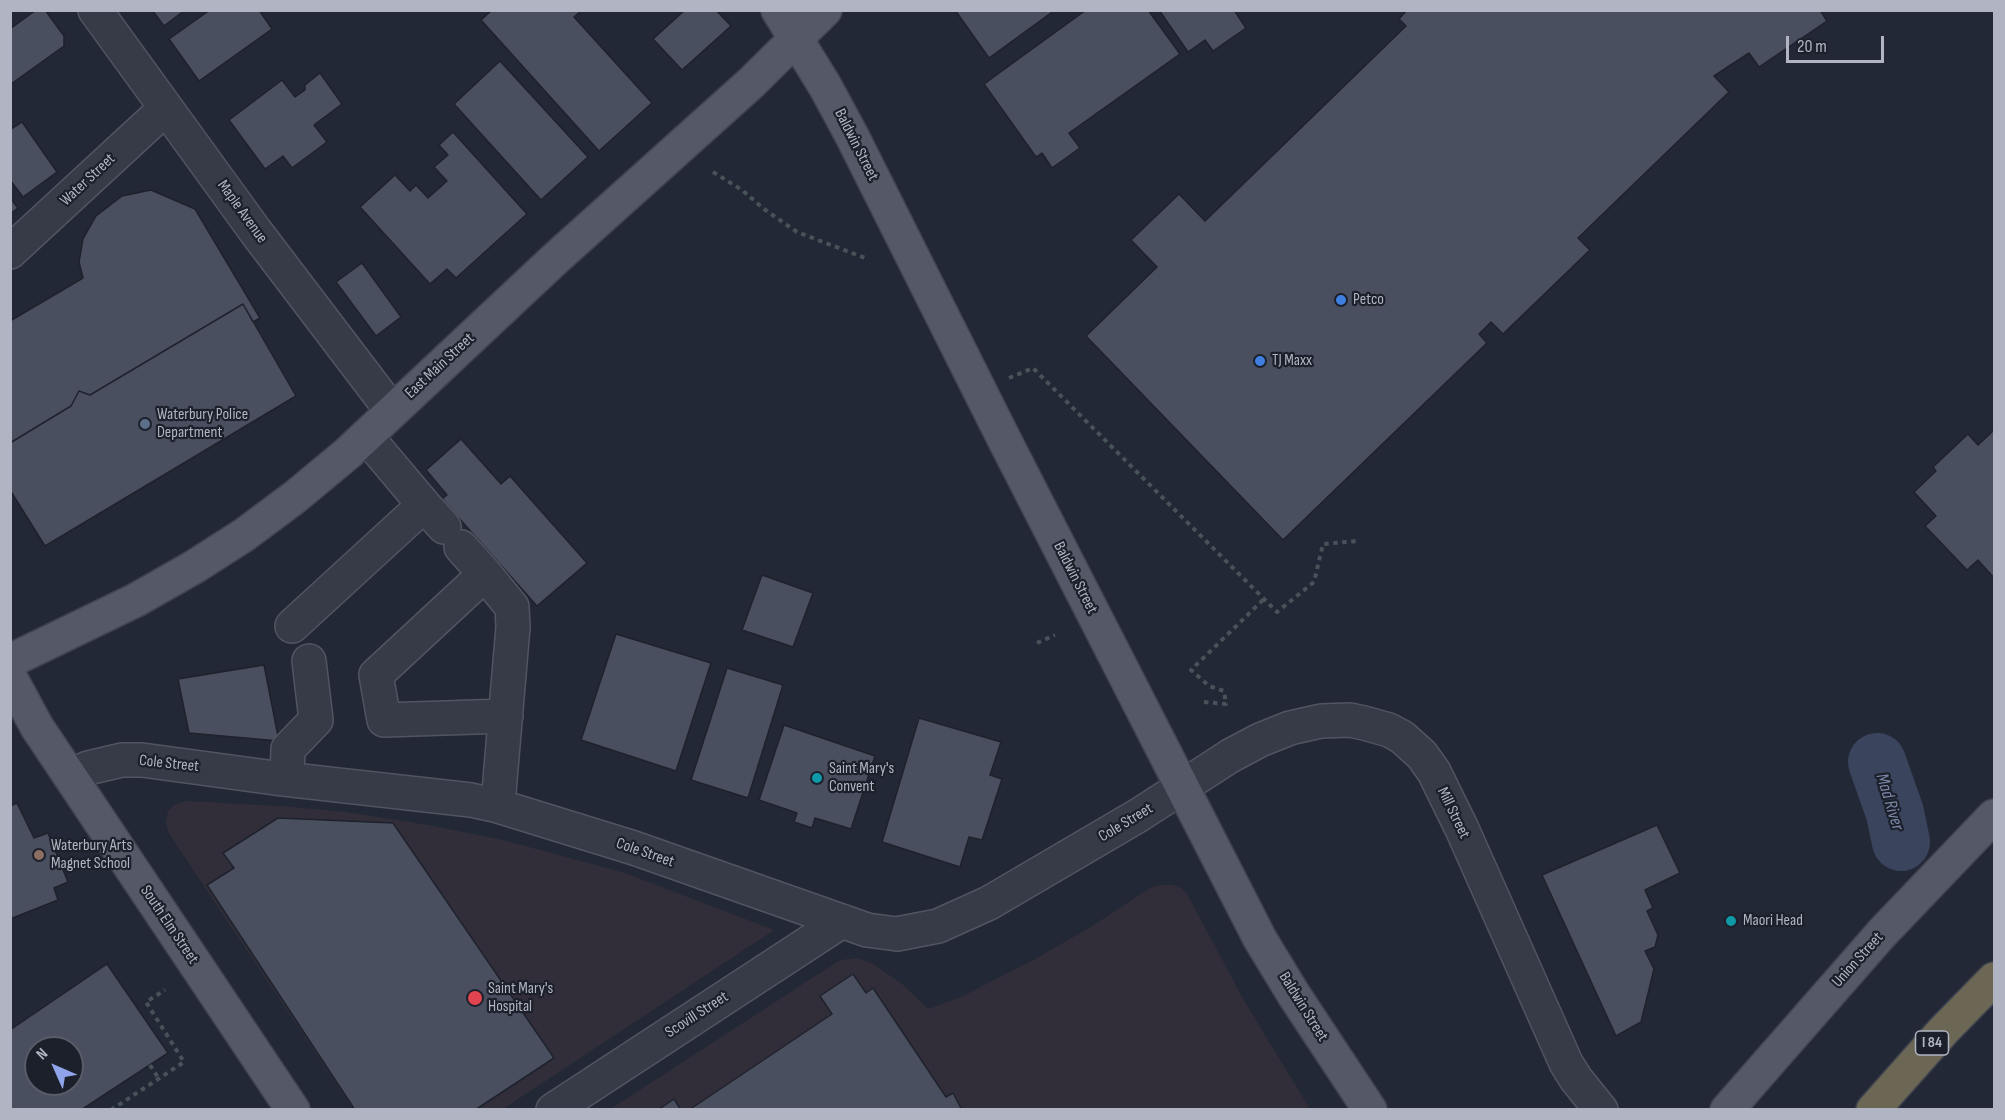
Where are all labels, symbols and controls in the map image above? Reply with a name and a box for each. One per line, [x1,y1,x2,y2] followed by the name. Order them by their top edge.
[1789,24,1886,62] scale bar
[1797,36,1827,57] text: 20 m
[830,106,882,184] street label: Baldwin Street
[57,150,119,210] street label: Water Street
[213,177,271,247] street label: Maple Avenue
[1353,290,1384,310] place label: Petco
[1334,293,1348,307] marker: Petco
[401,329,479,403] street label: East Main Street
[1272,351,1312,371] place label: TJ Maxx
[1253,354,1267,368] marker: TJ Maxx
[157,405,248,443] place label: Waterbury Police Department
[138,417,152,431] marker: Waterbury Police Department
[1049,539,1101,617] street label: Baldwin Street
[138,751,200,777] street label: Cole Street
[829,759,894,797] place label: Saint Mary's Convent
[810,771,824,785] marker: Saint Mary's Convent
[1870,771,1908,833] water label: Mad River
[1432,784,1474,842] street label: Mill Street
[1095,799,1157,847] street label: Cole Street
[614,834,676,872] street label: Cole Street
[51,836,132,874] place label: Waterbury Arts Magnet School
[32,848,46,862] marker: Waterbury Arts Magnet School
[136,882,202,968] street label: South Elm Street
[1743,911,1803,931] place label: Maori Head
[1724,914,1738,928] marker: Maori Head
[1828,928,1888,992] street label: Union Street
[1274,969,1332,1045] street label: Baldwin Street
[488,979,553,1017] place label: Saint Mary's Hospital
[662,988,732,1042] street label: Scovill Street
[466,989,484,1007] marker: Saint Mary's Hospital
[1916,1031,1948,1055] road number: I 84
[24,1036,84,1096] north arrow
[33,1045,52,1064] text: N

